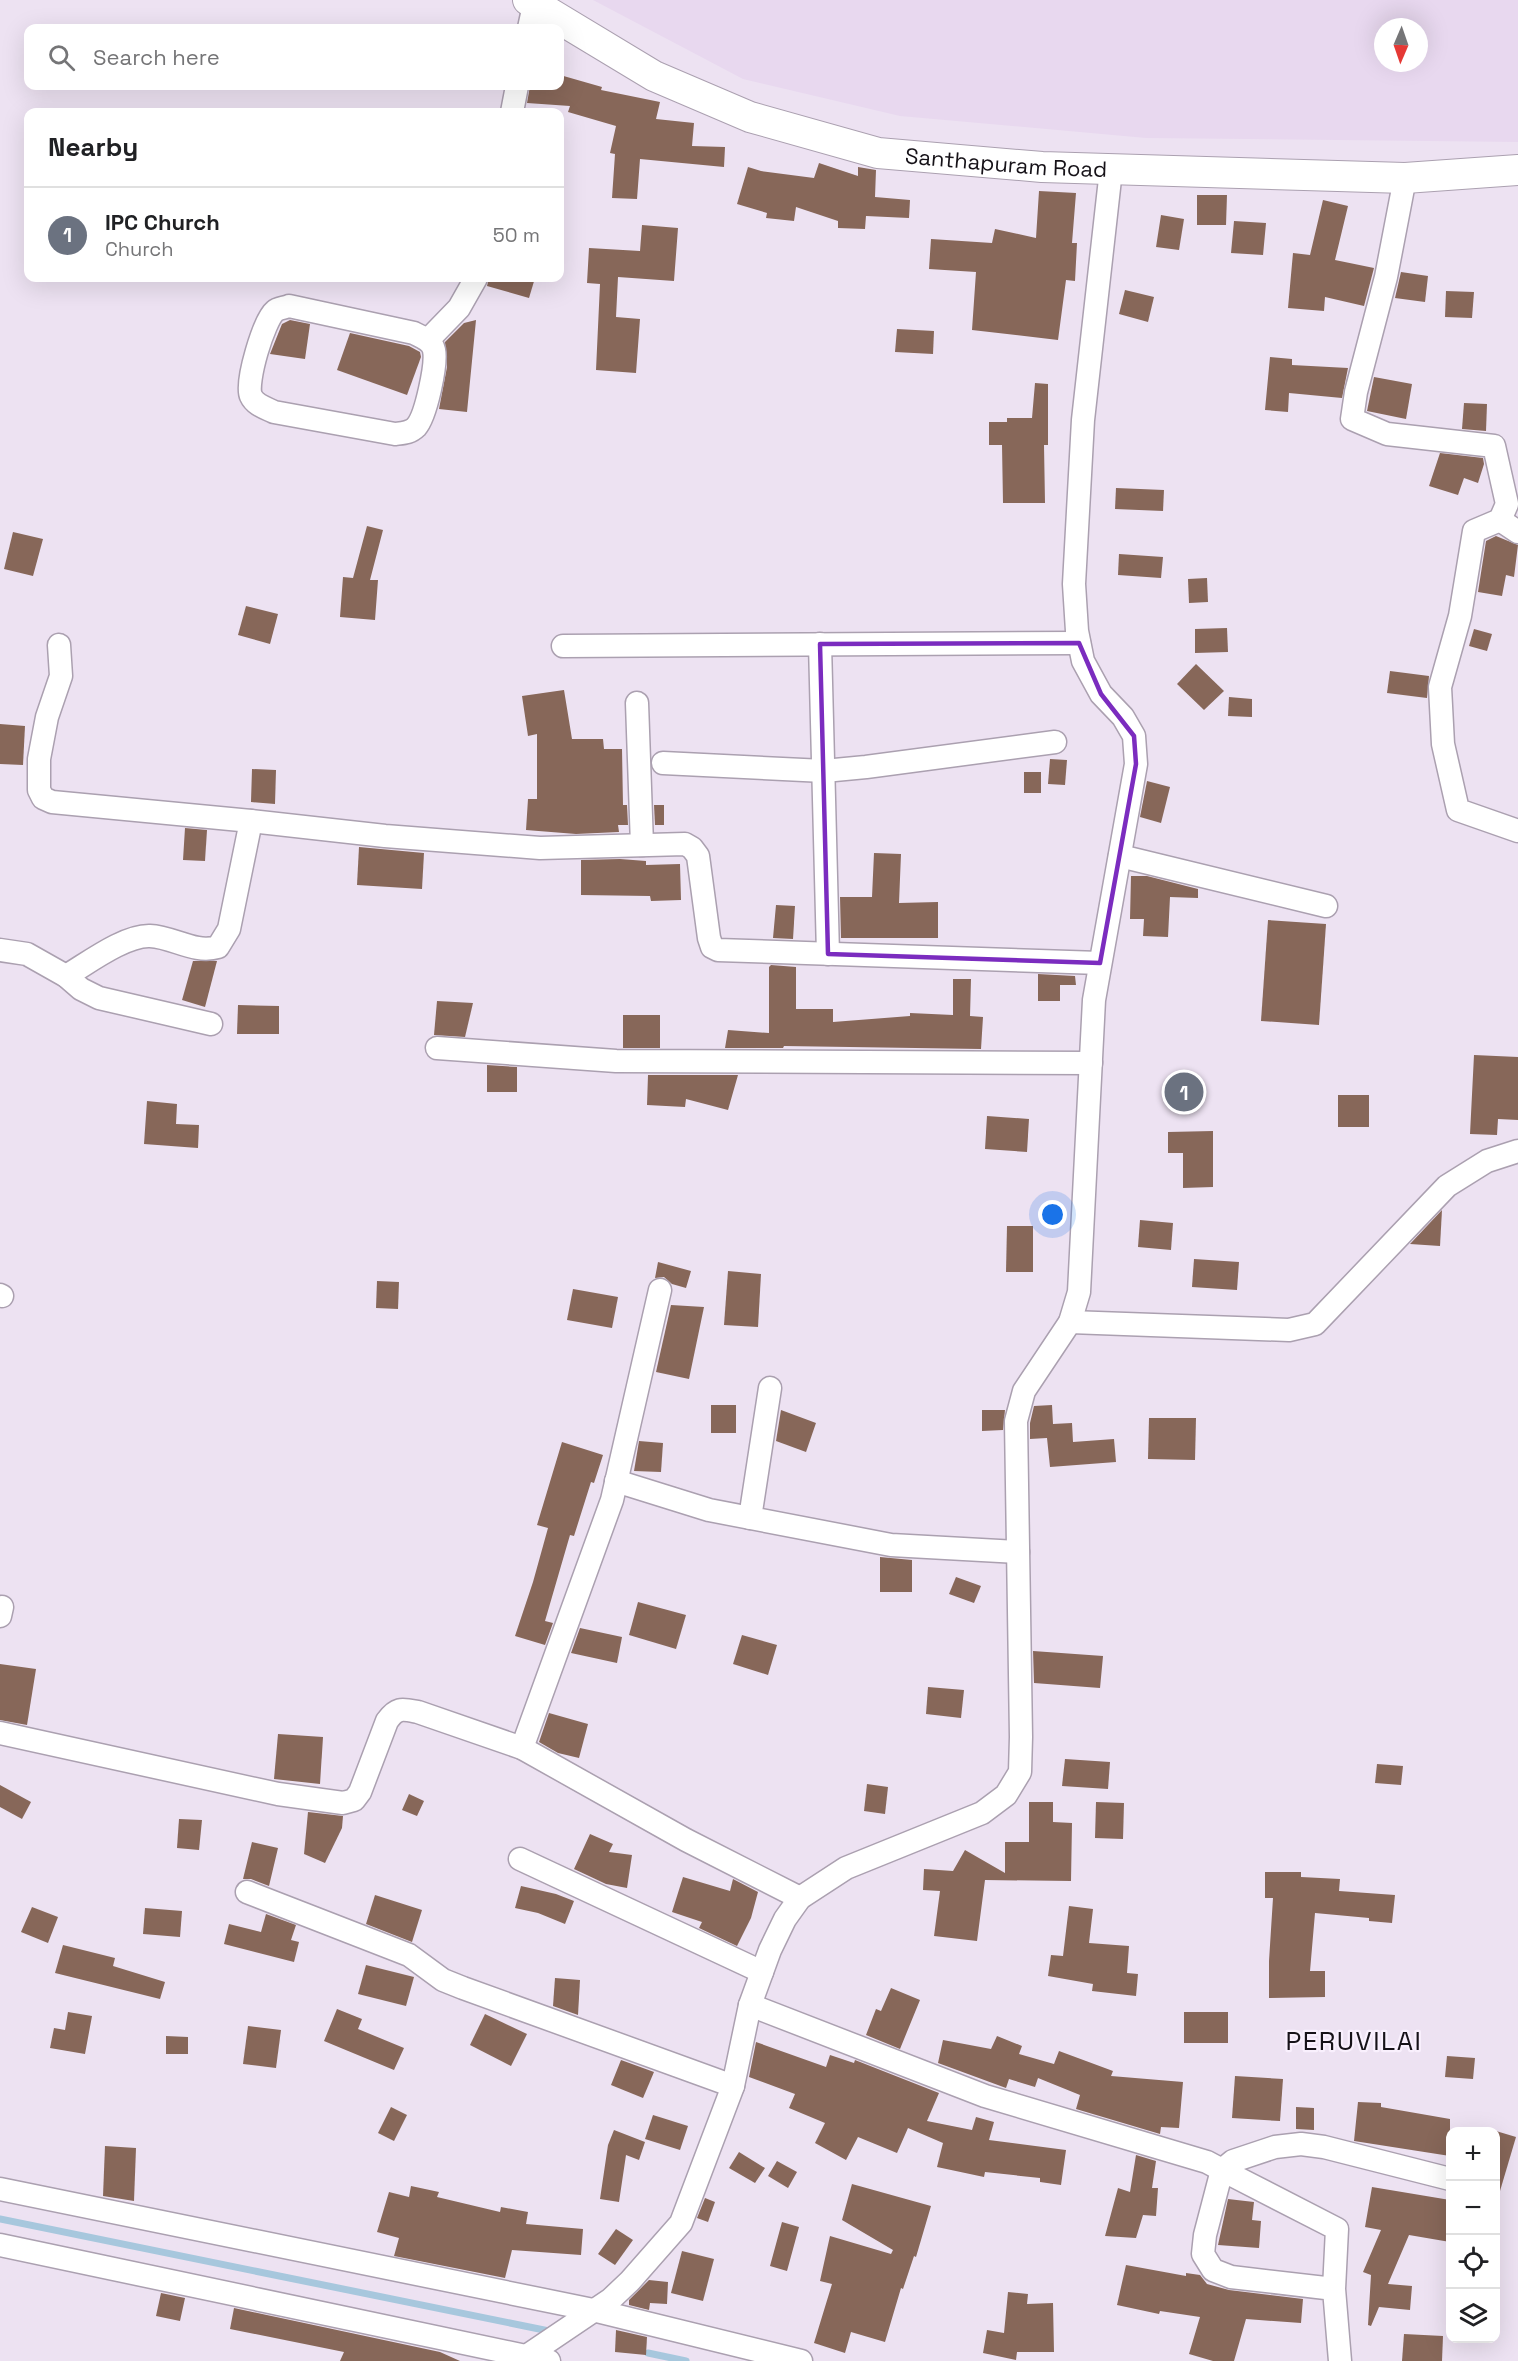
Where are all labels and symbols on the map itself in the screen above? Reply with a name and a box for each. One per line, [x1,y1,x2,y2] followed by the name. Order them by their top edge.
[1374,18,1428,72] north arrow
[904,141,1108,183] street label: Santhapuram Road
[1164,1070,1204,1114] pin: 1
[1038,1200,1067,1229] your location
[1286,2024,1422,2058] district label: PERUVILAI

